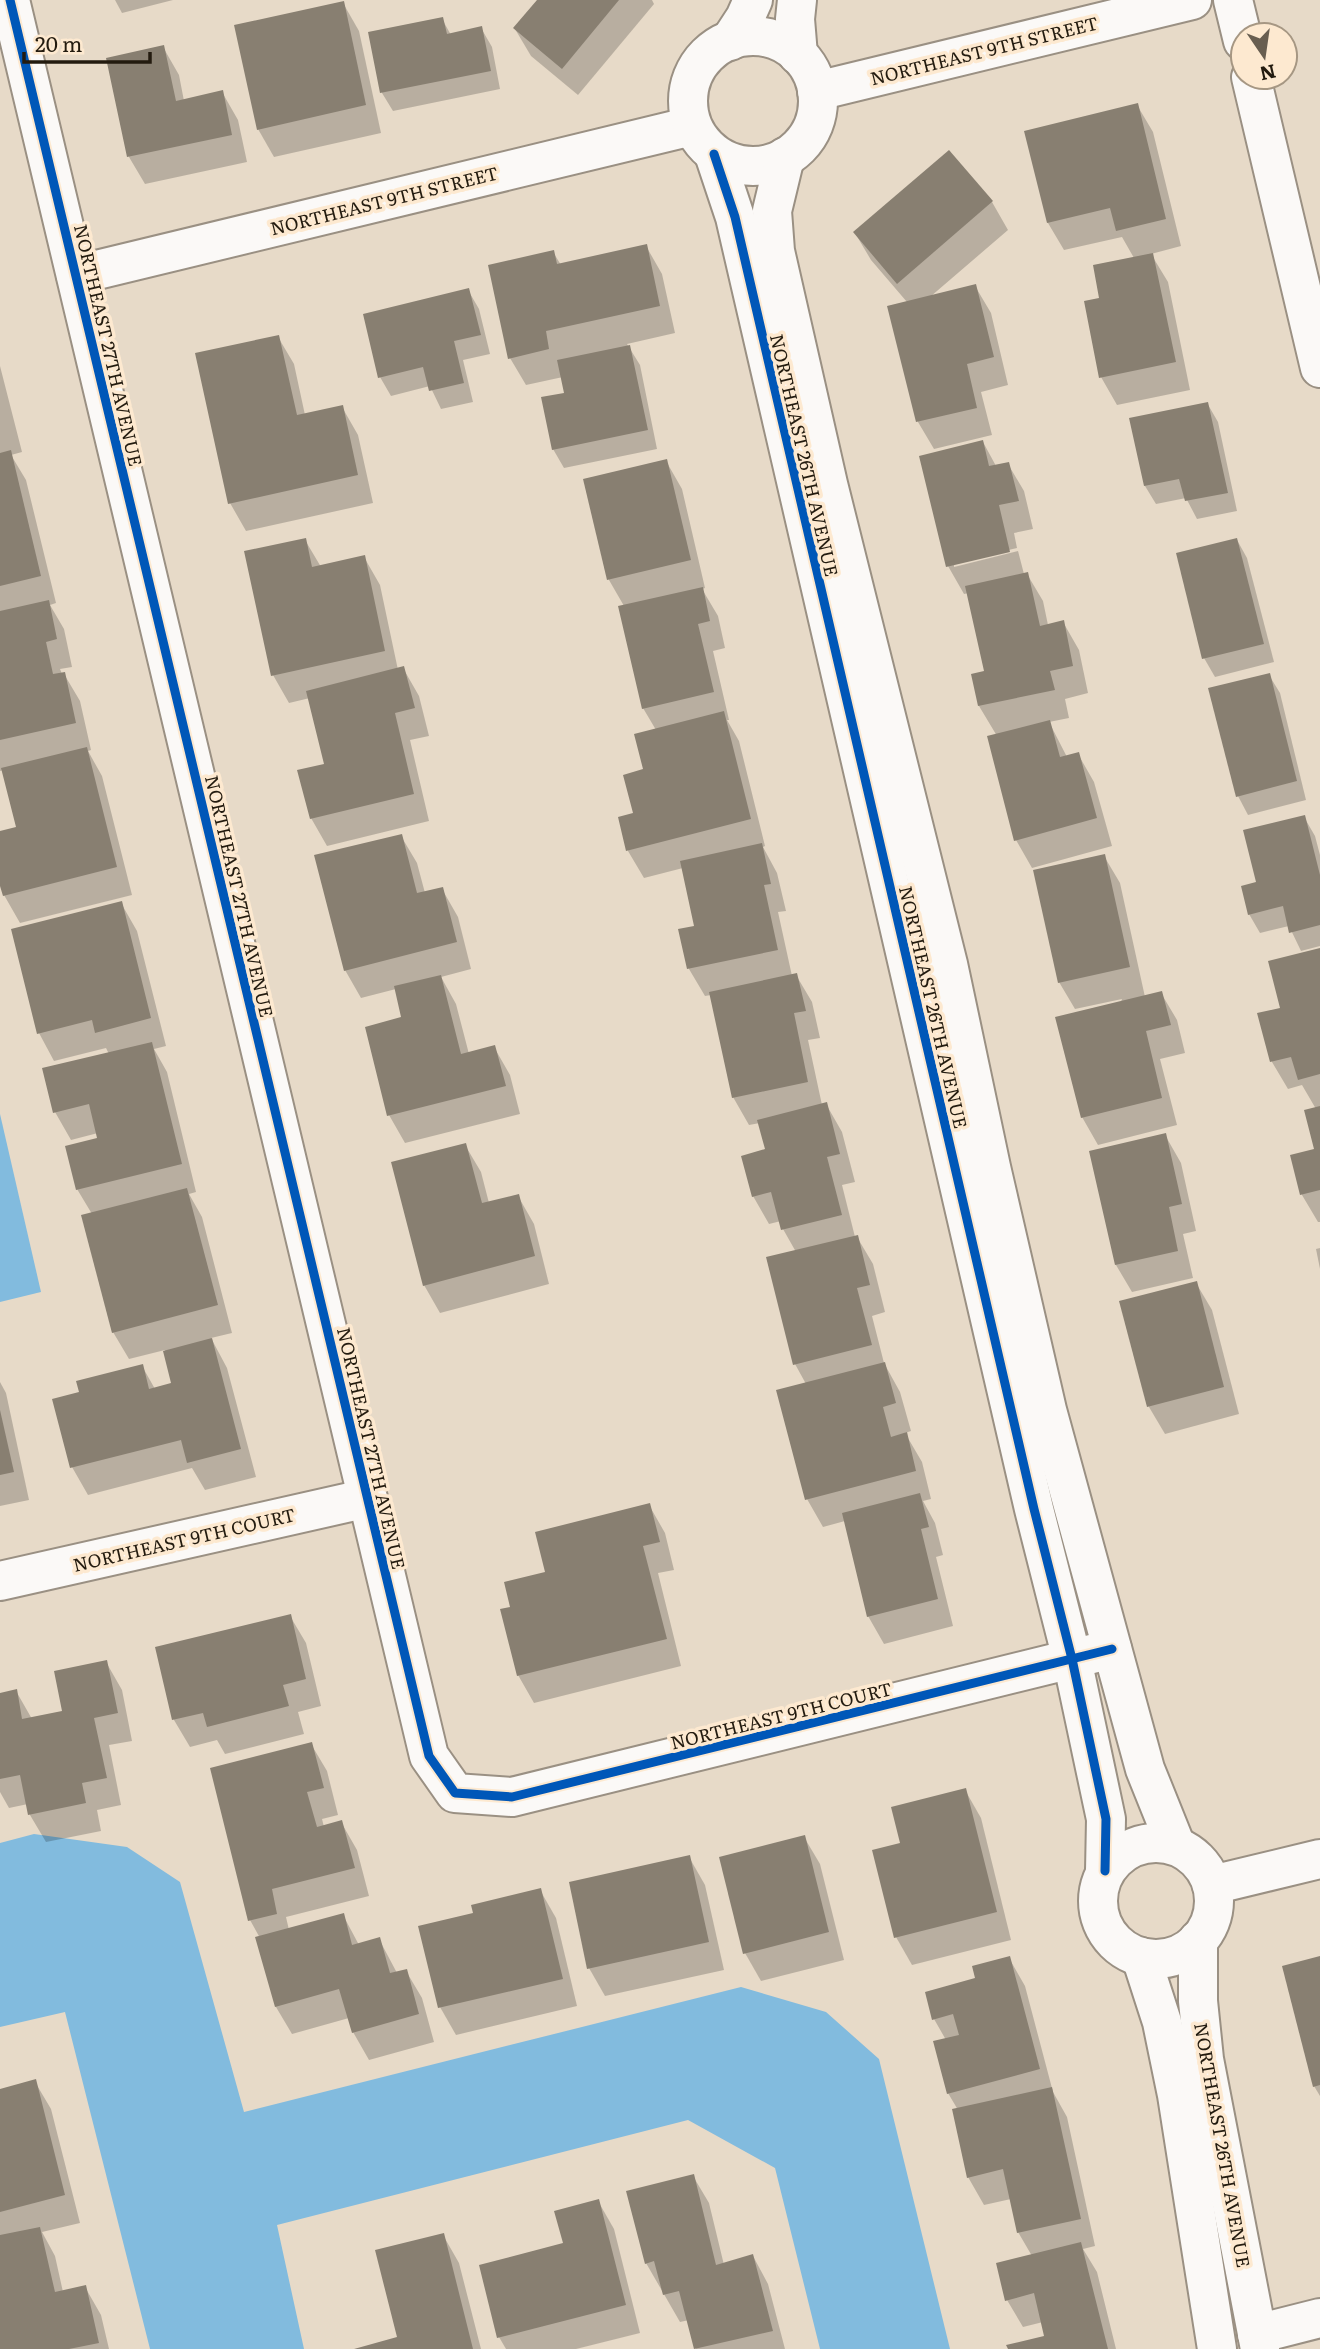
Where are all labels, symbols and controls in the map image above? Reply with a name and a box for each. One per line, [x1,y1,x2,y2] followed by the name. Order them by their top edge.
[867,9,1101,91] street label: NORTHEAST 9TH STREET
[24,21,150,65] scale bar
[1229,21,1299,91] north arrow
[35,27,82,58] text: 20 m
[1257,58,1279,89] text: N
[267,159,501,241] street label: NORTHEAST 9TH STREET
[68,221,150,469] street label: NORTHEAST 27TH AVENUE
[764,331,846,579] street label: NORTHEAST 26TH AVENUE
[199,772,281,1020] street label: NORTHEAST 27TH AVENUE
[893,883,975,1131] street label: NORTHEAST 26TH AVENUE
[331,1324,413,1572] street label: NORTHEAST 27TH AVENUE
[70,1500,298,1578] street label: NORTHEAST 9TH COURT
[667,1674,895,1756] street label: NORTHEAST 9TH COURT
[1188,2020,1258,2270] street label: NORTHEAST 26TH AVENUE

